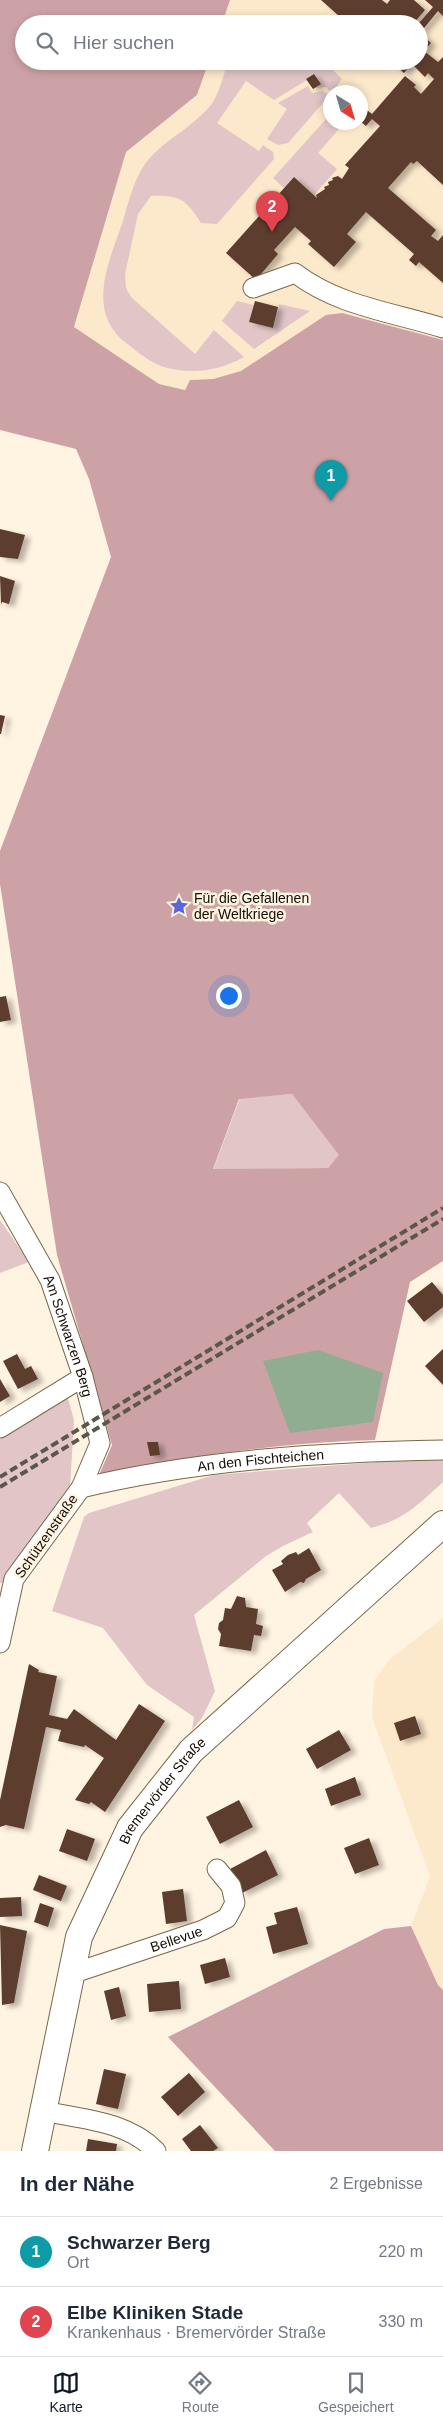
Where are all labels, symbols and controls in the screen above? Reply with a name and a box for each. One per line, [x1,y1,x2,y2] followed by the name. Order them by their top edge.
[15,15,428,70] search box
[33,29,61,57] icon: search
[73,32,174,53] text: Hier suchen
[323,85,368,130] north arrow
[256,191,288,232] pin: 2
[315,460,347,501] pin: 1
[194,890,309,922] place label: Für die Gefallenen der Weltkriege
[168,895,190,917] place icon: Für die Gefallenen der Weltkriege
[216,983,242,1009] your location
[41,1272,96,1399] street label: Am Schwarzen Berg
[196,1446,324,1474] street label: An den Fischteichen
[11,1491,81,1581] street label: Schützenstraße
[116,1734,209,1846] street label: Bremervörder Straße
[148,1923,205,1955] street label: Bellevue
[20,2172,134,2195] text: In der Nähe
[330,2175,423,2192] text: 2 Ergebnisse
[67,2232,211,2253] text: Schwarzer Berg
[32,2243,40,2260] text: 1
[379,2243,423,2260] text: 220 m
[67,2254,89,2271] text: Ort
[67,2302,243,2323] text: Elbe Kliniken Stade
[32,2313,40,2330] text: 2
[379,2313,423,2330] text: 330 m
[67,2324,326,2341] text: Krankenhaus · Bremervörder Straße
[49,2369,83,2415] tab: Karte
[182,2369,219,2415] tab: Route
[318,2369,394,2415] tab: Gespeichert

